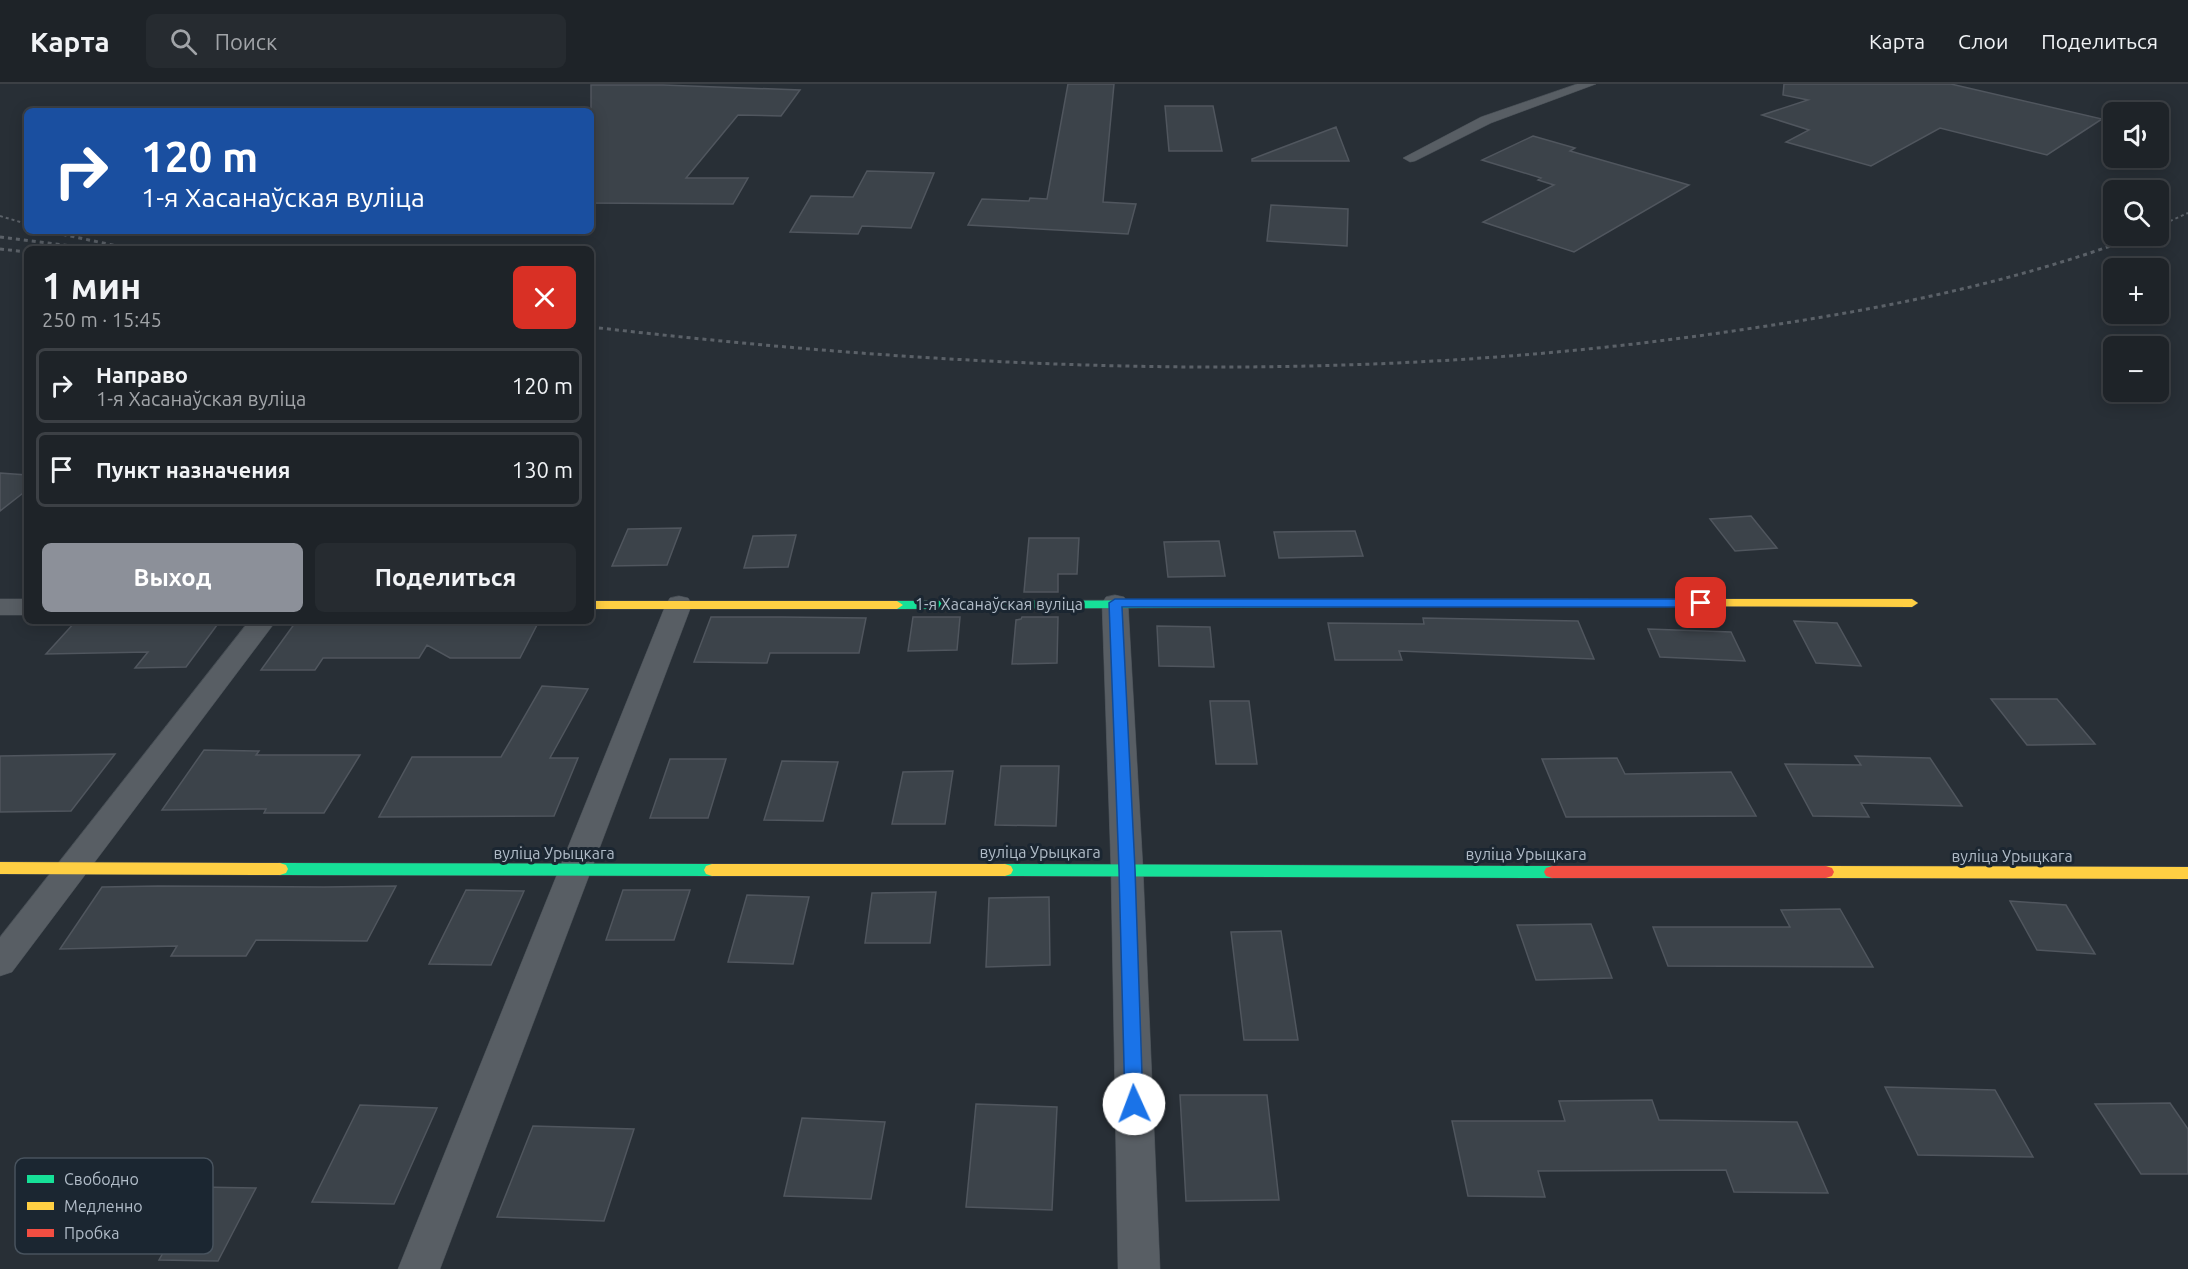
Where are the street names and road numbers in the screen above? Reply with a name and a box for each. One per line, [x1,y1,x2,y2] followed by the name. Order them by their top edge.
[915,595,1083,613] street label: 1-я Хасанаўская вуліца
[979,843,1101,861] street label: вуліца Урыцкага
[493,844,615,862] street label: вуліца Урыцкага
[1465,845,1587,863] street label: вуліца Урыцкага
[1951,847,2073,865] street label: вуліца Урыцкага

